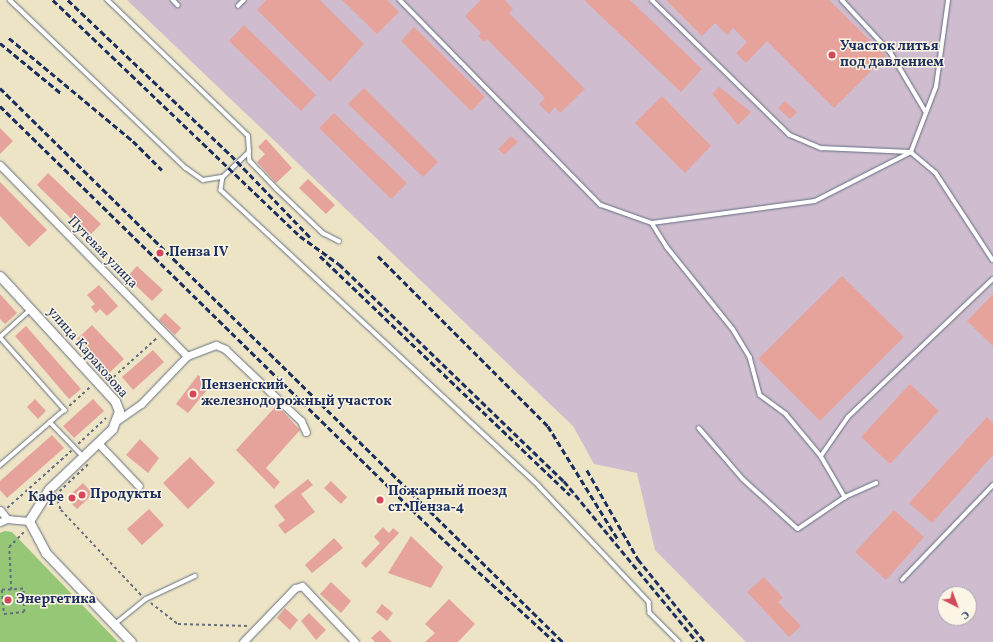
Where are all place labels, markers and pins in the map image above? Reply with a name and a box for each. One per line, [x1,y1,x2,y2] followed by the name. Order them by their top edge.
[840,39,944,72] place label: Участок литья под давлением
[827,50,837,60] marker: Участок литья под давлением
[169,245,228,261] place label: Пенза IV
[154,247,166,259] marker: Пенза IV
[201,378,392,410] place label: Пензенский железнодорожный участок
[188,389,198,399] marker: Пензенский железнодорожный участок
[388,484,507,516] place label: Пожарный поезд ст. Пенза-4
[90,487,162,503] place label: Продукты
[28,490,64,506] place label: Кафе
[77,490,87,500] marker: Продукты
[67,493,77,503] marker: Кафе
[375,495,385,505] marker: Пожарный поезд ст. Пенза-4
[16,592,96,608] place label: Энергетика
[3,595,13,605] marker: Энергетика

